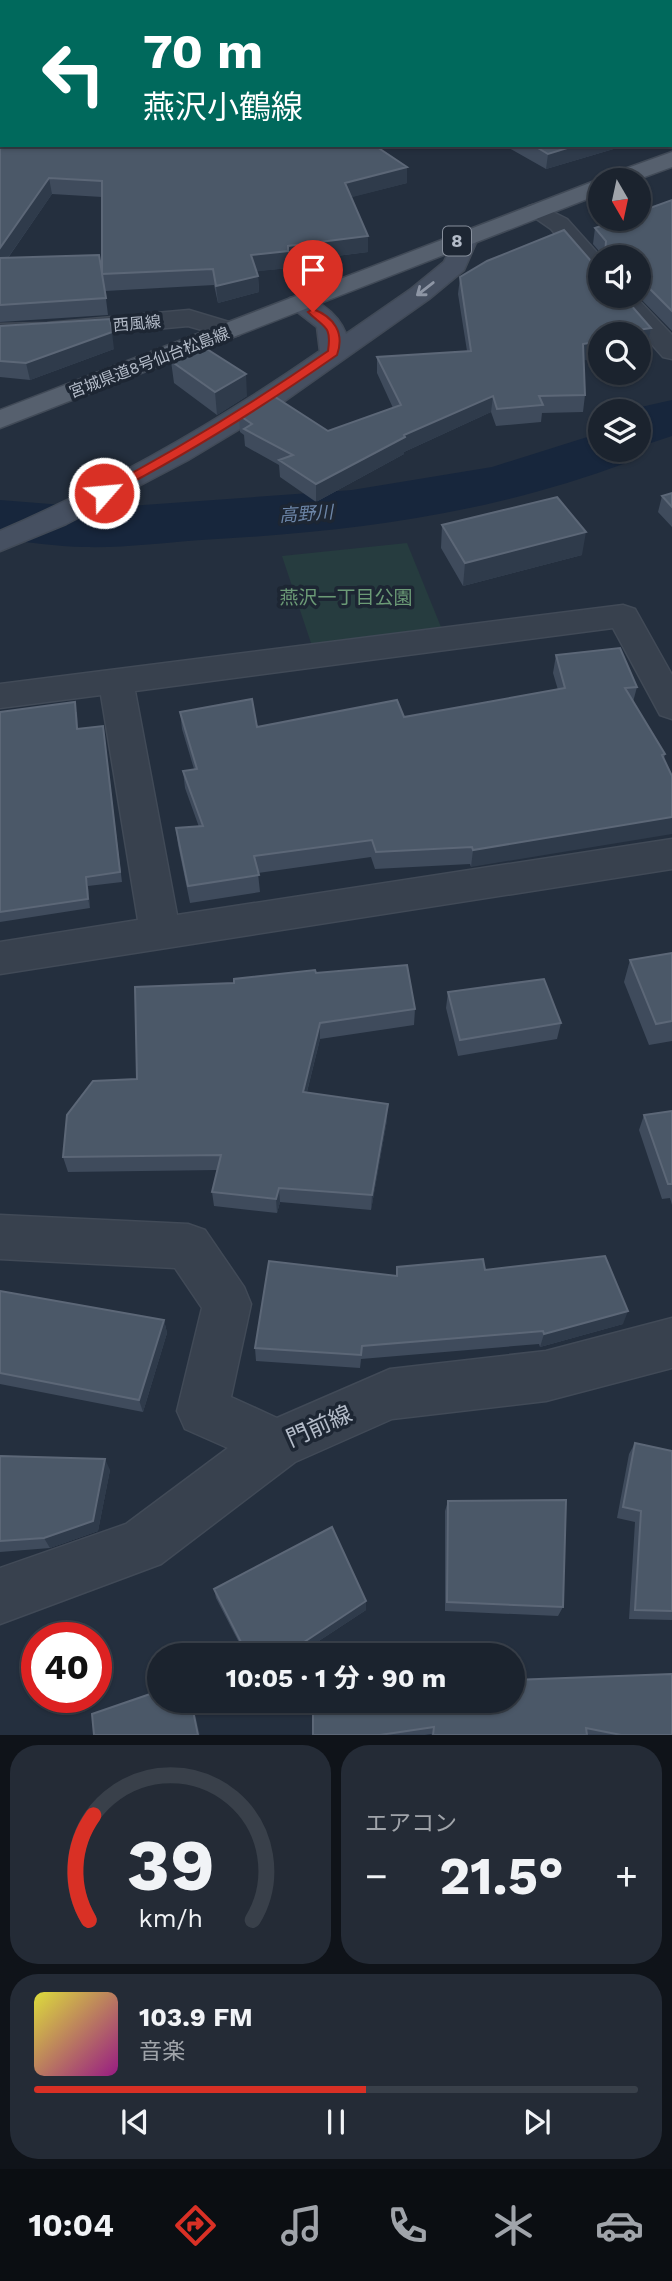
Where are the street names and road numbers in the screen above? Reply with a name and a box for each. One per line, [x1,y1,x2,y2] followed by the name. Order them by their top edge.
[443,227,471,256] road number: 8
[112,312,162,335] street label: 西風線
[66,323,232,402] street label: 宮城県道8号仙台松島線
[282,1400,356,1453] street label: 門前線

